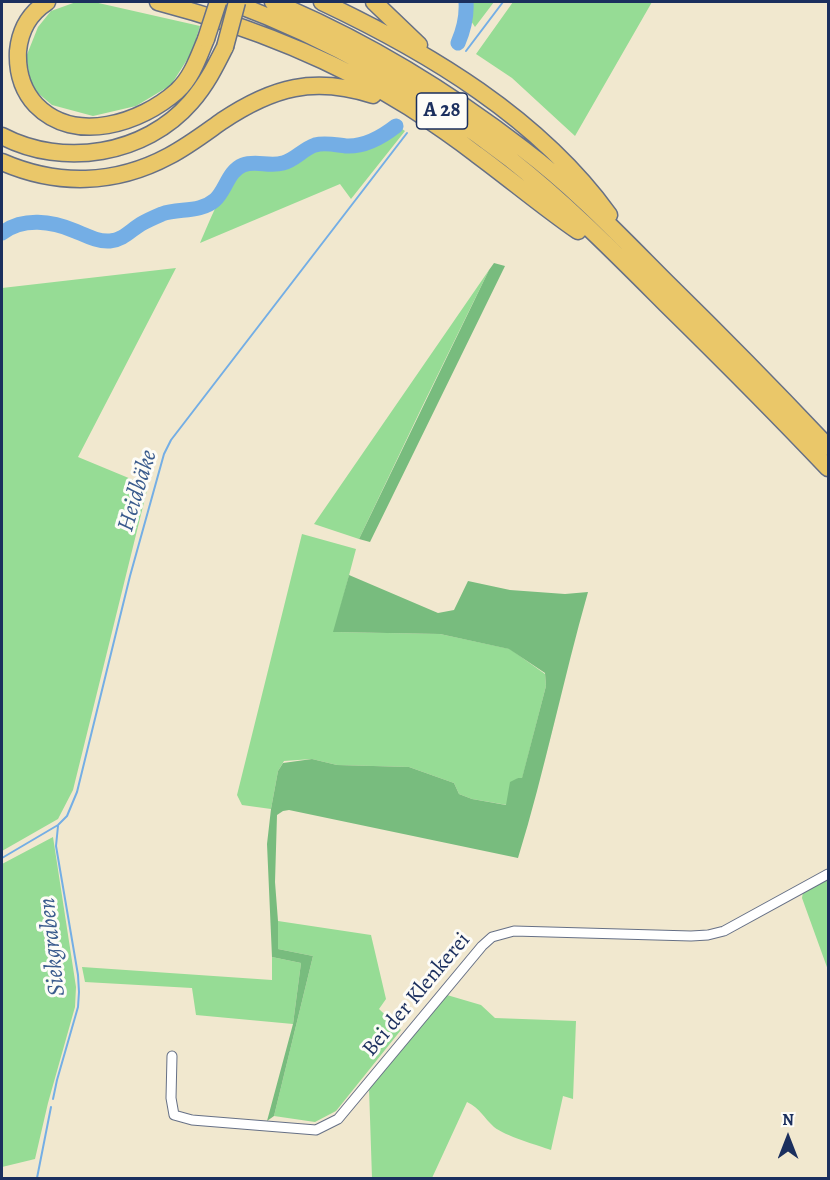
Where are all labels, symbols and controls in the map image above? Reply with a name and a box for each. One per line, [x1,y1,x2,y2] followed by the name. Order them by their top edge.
[416,93,468,129] road number: A 28
[112,447,164,535] water label: Heidbäke
[34,896,72,998] water label: Siekgraben
[358,928,476,1062] street label: Bei der Klenkerei
[758,1108,818,1168] north arrow
[782,1109,794,1131] text: N

